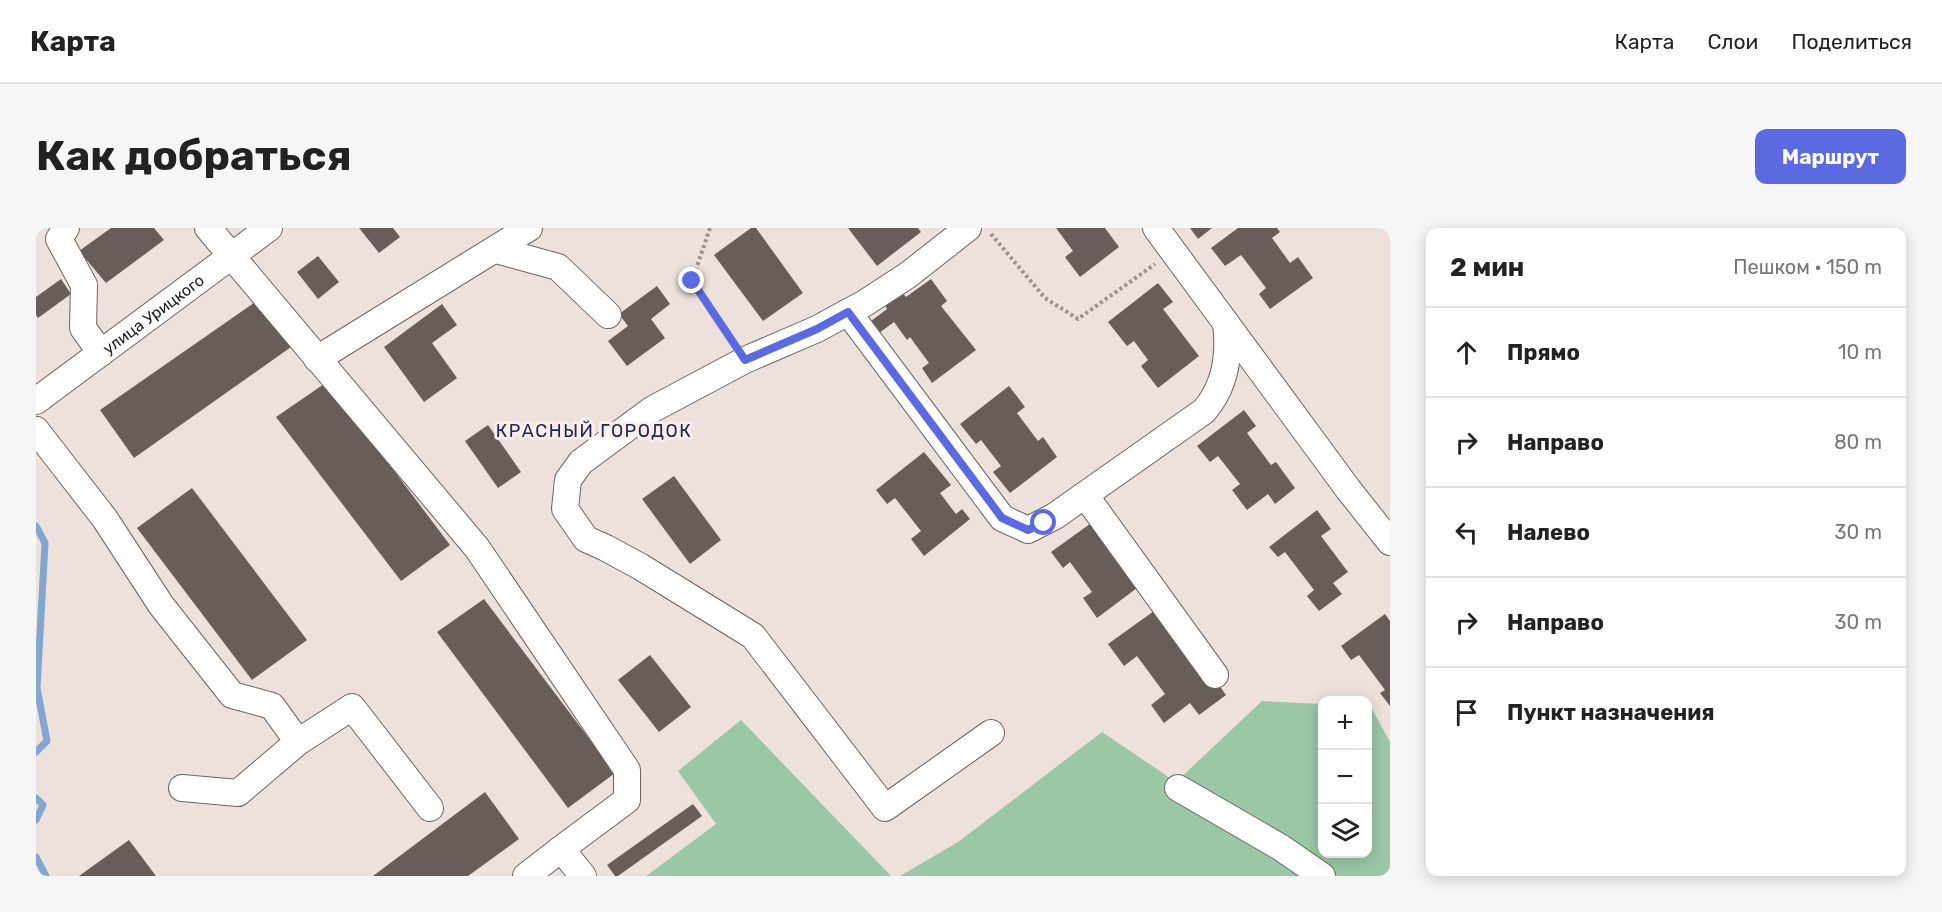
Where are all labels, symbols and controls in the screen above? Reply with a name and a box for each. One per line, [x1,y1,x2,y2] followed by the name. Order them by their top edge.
[30,25,116,58] text: Карта
[1614,29,1674,54] text: Карта
[1707,29,1758,54] text: Слои
[1791,29,1912,54] text: Поделиться
[1755,129,1906,184] button: Маршрут
[36,131,352,181] text: Как добраться
[1450,252,1524,283] text: 2 мин
[1733,255,1882,279] text: Пешком · 150 m
[678,267,704,293] route end
[99,271,208,358] street label: улица Урицкого
[1450,336,1483,369] icon: ahead
[1507,339,1580,366] text: Прямо
[1838,340,1882,364] text: 10 m
[496,420,692,442] district label: КРАСНЫЙ ГОРОДОК
[1450,426,1483,459] icon: right
[1507,429,1604,456] text: Направо
[1834,430,1882,454] text: 80 m
[1030,509,1056,535] route start
[1450,516,1483,549] icon: left
[1507,519,1590,546] text: Налево
[1835,520,1882,544] text: 30 m
[1450,606,1483,639] icon: right
[1507,609,1604,636] text: Направо
[1835,610,1882,634] text: 30 m
[1318,696,1372,858] map controls
[1318,696,1372,750] button: +
[1450,696,1483,729] icon: arrive
[1507,699,1715,726] text: Пункт назначения
[1318,750,1372,804] button: −
[1318,804,1372,858] button: layers

